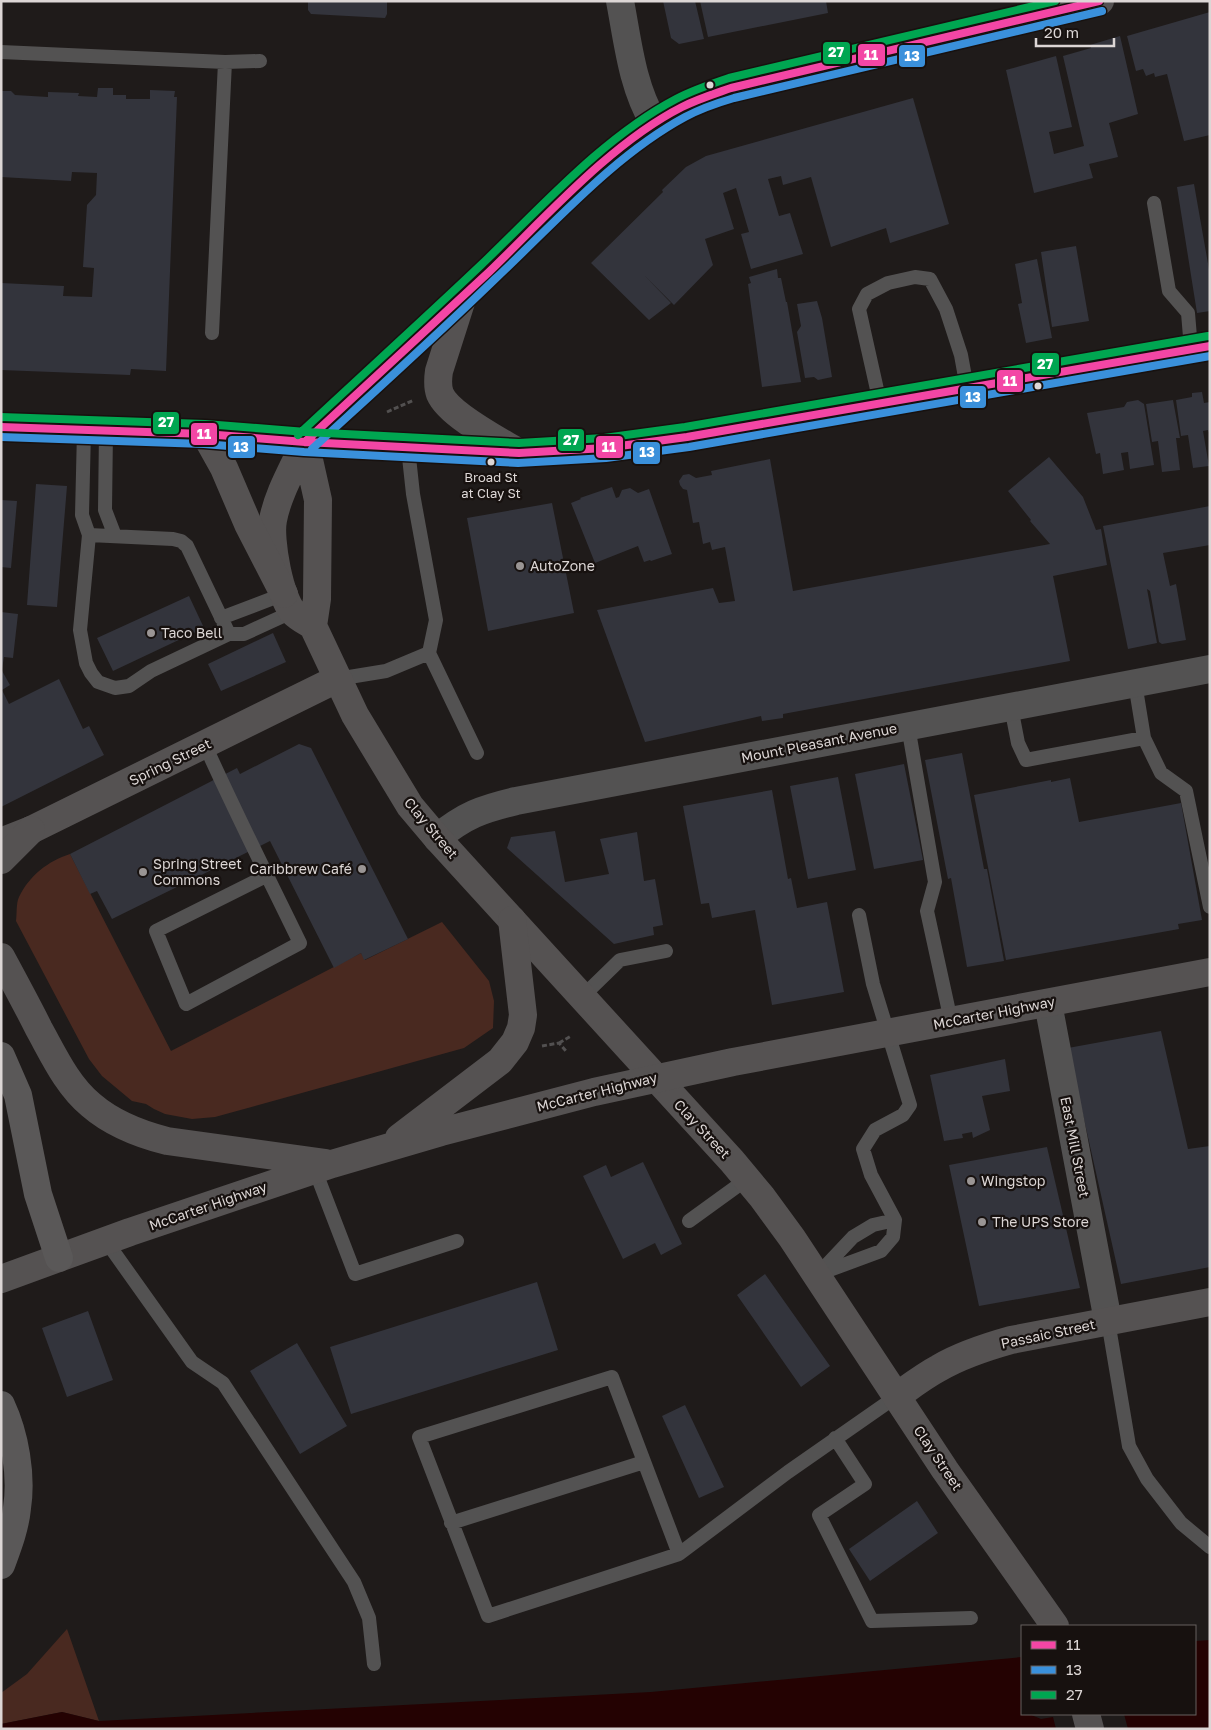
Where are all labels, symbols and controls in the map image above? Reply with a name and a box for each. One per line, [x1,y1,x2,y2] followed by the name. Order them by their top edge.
[1036,15,1114,47] scale bar
[1044,23,1079,41] text: 20 m
[822,41,851,65] line badge: 27
[828,43,844,60] text: 27
[857,43,886,67] line badge: 11
[898,44,926,68] line badge: 13
[864,46,878,63] text: 11
[904,47,920,64] text: 13
[705,80,715,90] unlabelled marker
[1031,352,1060,376] line badge: 27
[1037,355,1053,372] text: 27
[996,369,1024,393] line badge: 11
[1003,372,1017,389] text: 11
[1033,381,1043,391] unlabelled marker
[959,385,987,409] line badge: 13
[965,388,981,405] text: 13
[152,411,180,435] line badge: 27
[158,413,174,430] text: 27
[190,422,218,446] line badge: 11
[197,425,211,442] text: 11
[557,428,585,452] line badge: 27
[563,431,579,448] text: 27
[227,435,256,459] line badge: 13
[595,435,624,459] line badge: 11
[233,438,249,455] text: 13
[602,438,616,455] text: 11
[632,441,661,465] line badge: 13
[639,443,655,460] text: 13
[486,457,496,467] marker: Broad St at Clay St
[461,469,521,501] place label: Broad St at Clay St
[530,557,595,574] place label: AutoZone
[514,560,526,572] marker: AutoZone
[161,624,222,641] place label: Taco Bell
[145,627,157,639] marker: Taco Bell
[740,719,898,766] street label: Mount Pleasant Avenue
[126,734,213,789] street label: Spring Street
[401,794,462,862] street label: Clay Street
[153,855,242,888] place label: Spring Street Commons
[249,860,352,877] place label: Caribbrew Café
[356,863,368,875] marker: Caribbrew Café
[137,866,149,878] marker: Spring Street Commons
[932,992,1056,1033] street label: McCarter Highway
[535,1068,659,1115] street label: McCarter Highway
[1057,1095,1094,1199] street label: East Mill Street
[671,1096,734,1162] street label: Clay Street
[981,1172,1045,1189] place label: Wingstop
[965,1175,977,1187] marker: Wingstop
[147,1177,269,1234] street label: McCarter Highway
[992,1213,1089,1230] place label: The UPS Store
[976,1216,988,1228] marker: The UPS Store
[999,1315,1097,1352] street label: Passaic Street
[911,1422,966,1493] street label: Clay Street
[1021,1625,1196,1715] legend
[1066,1635,1081,1653] text: 11
[1066,1660,1082,1678] text: 13
[1066,1685,1083,1703] text: 27

